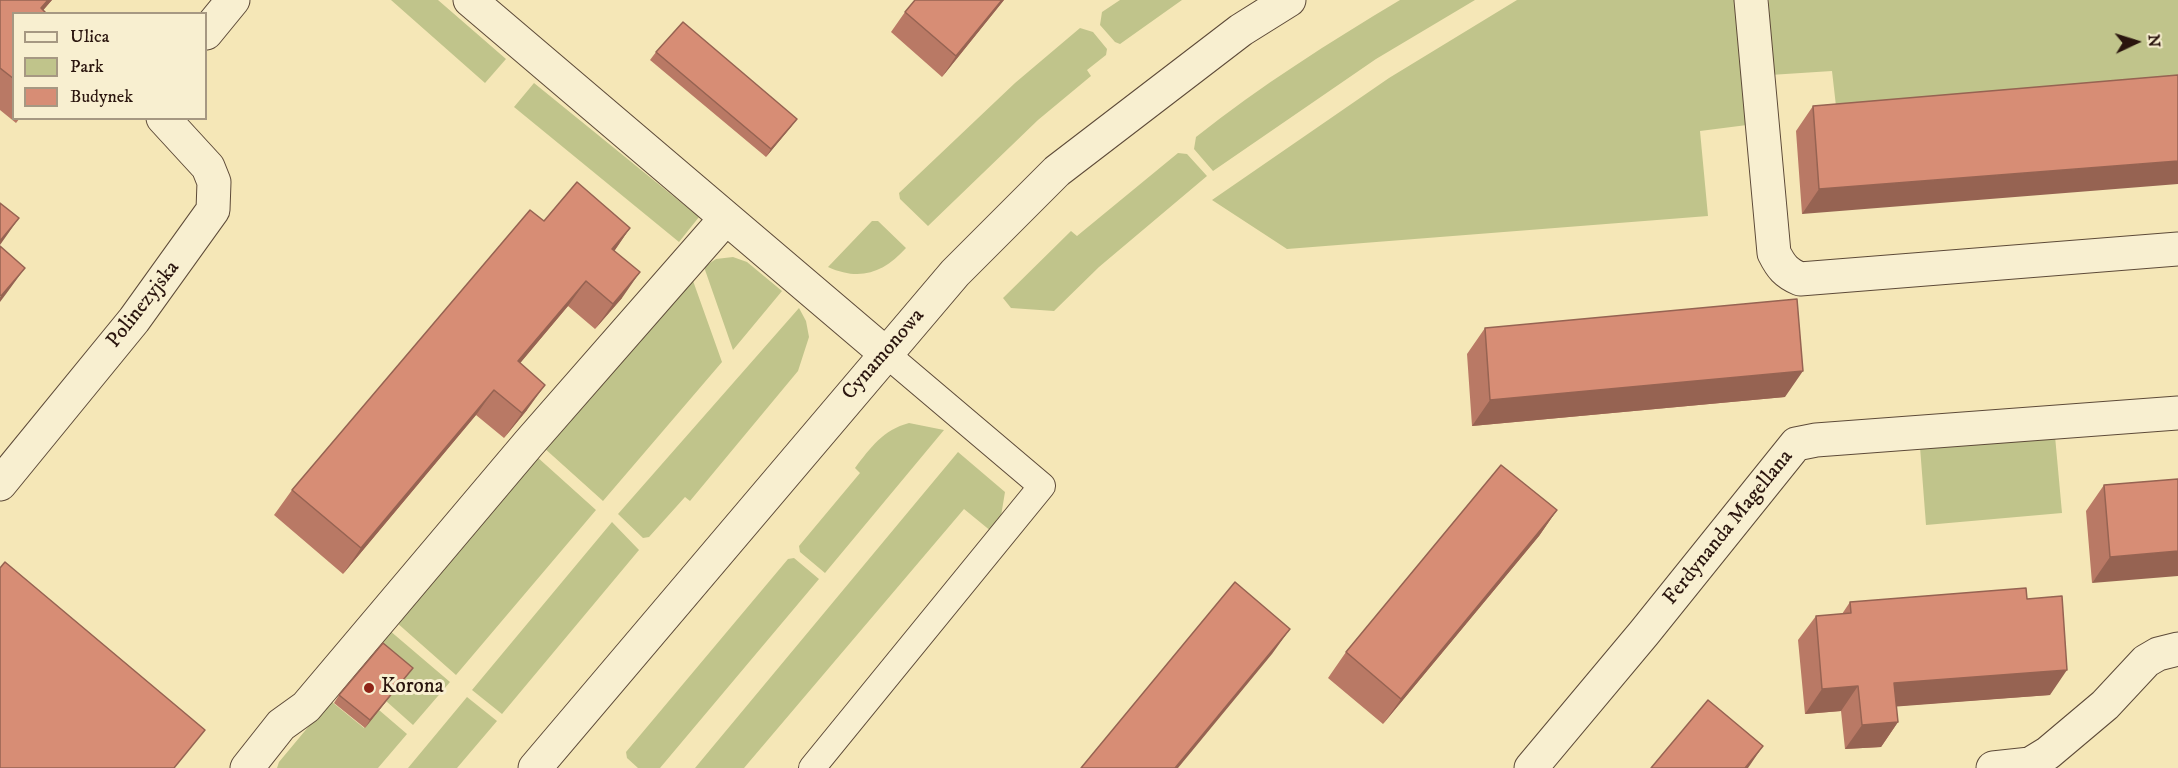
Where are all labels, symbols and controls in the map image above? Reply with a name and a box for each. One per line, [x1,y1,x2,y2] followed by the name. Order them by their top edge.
[12,12,207,120] legend
[2106,12,2166,72] north arrow
[70,26,109,48] text: Ulica
[2144,33,2164,48] text: N
[70,56,104,78] text: Park
[70,86,133,108] text: Budynek
[102,256,186,354] street label: Polinezyjska
[837,304,931,406] street label: Cynamonowa
[1659,445,1799,611] street label: Ferdynanda Magellana
[381,675,444,701] place label: Korona
[362,681,376,695] marker: Korona

